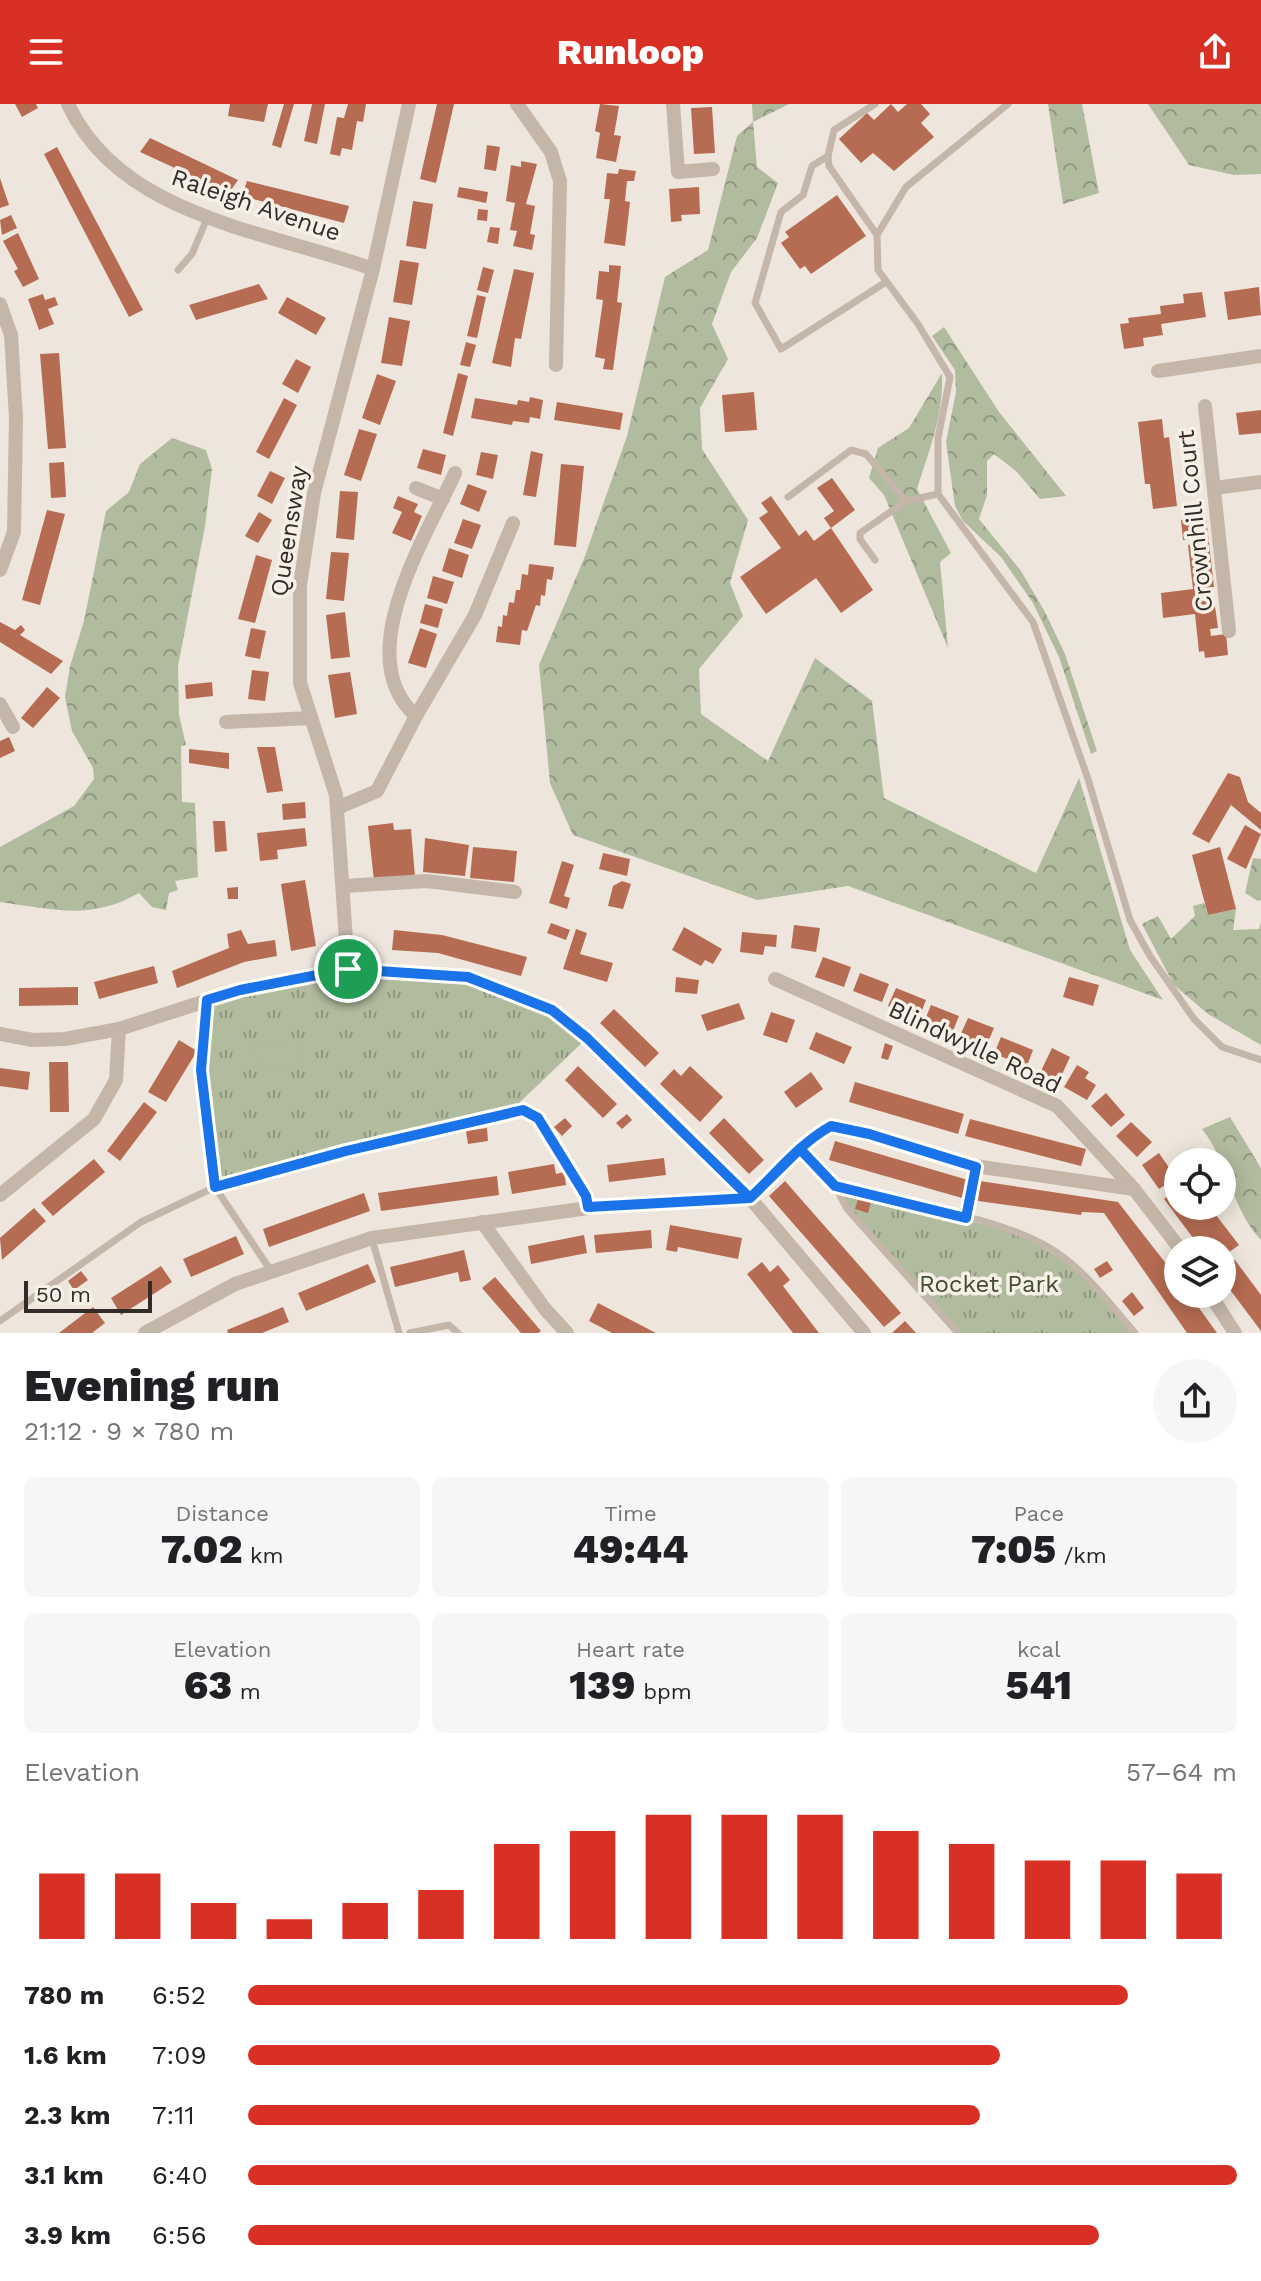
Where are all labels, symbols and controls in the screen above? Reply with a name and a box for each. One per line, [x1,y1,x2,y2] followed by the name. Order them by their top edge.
[24,30,68,74] icon: menu
[1193,30,1237,74] icon: share
[557,31,704,73] text: Runloop
[168,163,344,247] street label: Raleigh Avenue
[1172,429,1218,613] street label: Crownhill Court
[265,463,313,599] street label: Queensway
[314,935,382,1003] pin
[326,947,370,991] icon: arrive
[884,995,1066,1099] street label: Blindwylle Road
[1164,1148,1236,1308] map controls
[1164,1148,1236,1220] button: locate
[1164,1236,1236,1308] button: layers
[919,1270,1059,1298] park label: Rocket Park
[24,1277,152,1313] scale bar
[36,1282,91,1307] text: 50 m
[1153,1359,1237,1443] button: share
[24,1360,280,1412] text: Evening run
[24,1416,234,1446] text: 21:12 · 9 × 780 m
[175,1501,269,1526] text: Distance
[604,1501,657,1526] text: Time
[1013,1501,1064,1526] text: Pace
[161,1526,243,1573] text: 7.02
[573,1526,688,1573] text: 49:44
[971,1526,1056,1573] text: 7:05
[243,1543,284,1568] text: km
[1056,1543,1107,1568] text: /km
[173,1637,271,1662] text: Elevation
[576,1637,685,1662] text: Heart rate
[1017,1637,1061,1662] text: kcal
[184,1662,232,1709] text: 63
[569,1662,636,1709] text: 139
[1006,1662,1072,1709] text: 541
[232,1679,261,1704] text: m
[636,1679,692,1704] text: bpm
[24,1757,140,1787] text: Elevation
[1126,1757,1237,1787] text: 57–64 m
[24,1980,104,2010] text: 780 m
[152,1980,206,2010] text: 6:52
[24,2040,107,2070] text: 1.6 km
[152,2040,207,2070] text: 7:09
[24,2100,111,2130] text: 2.3 km
[152,2100,195,2130] text: 7:11
[24,2160,104,2190] text: 3.1 km
[152,2160,208,2190] text: 6:40
[24,2220,111,2250] text: 3.9 km
[152,2220,206,2250] text: 6:56

